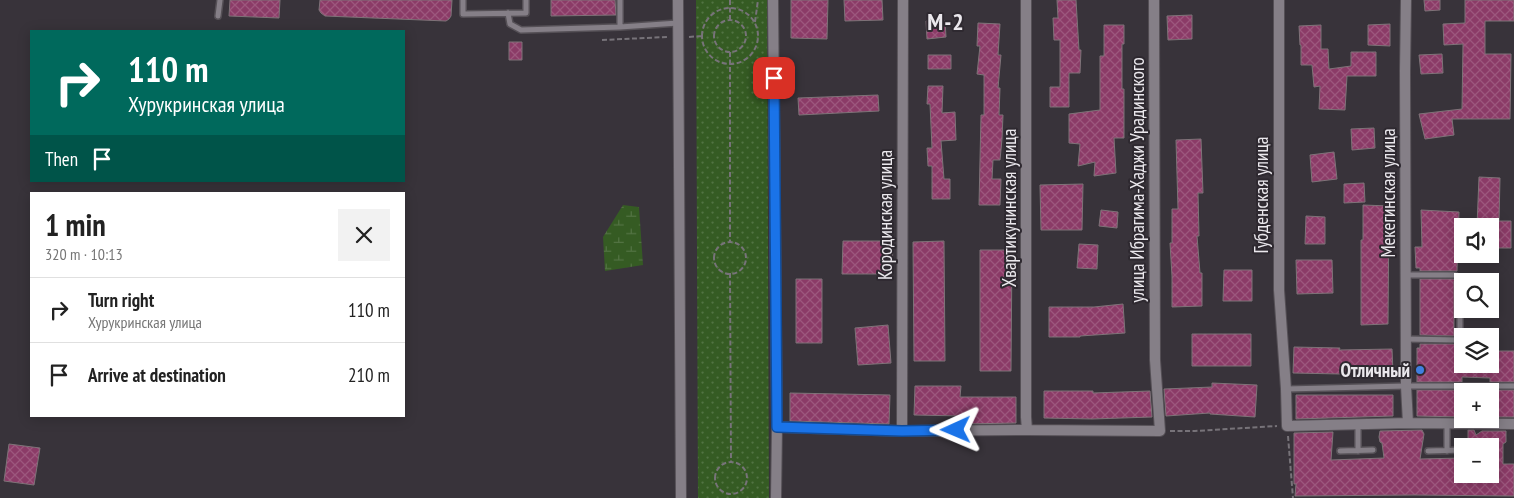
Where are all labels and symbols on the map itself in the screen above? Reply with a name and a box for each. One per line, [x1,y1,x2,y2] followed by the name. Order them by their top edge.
[927,6,965,37] district label: М-2
[753,57,795,99] pin
[1125,57,1149,303] street label: улица Ибрагима-Хаджи Урадинского
[1376,128,1400,258] street label: Мекегинская улица
[997,129,1021,287] street label: Хвартикунинская улица
[1249,137,1273,253] street label: Губденская улица
[873,150,897,280] street label: Кородинская улица
[1340,358,1410,382] place label: Отличный
[1414,364,1426,376] marker: Отличный
[929,403,981,455] position arrow

